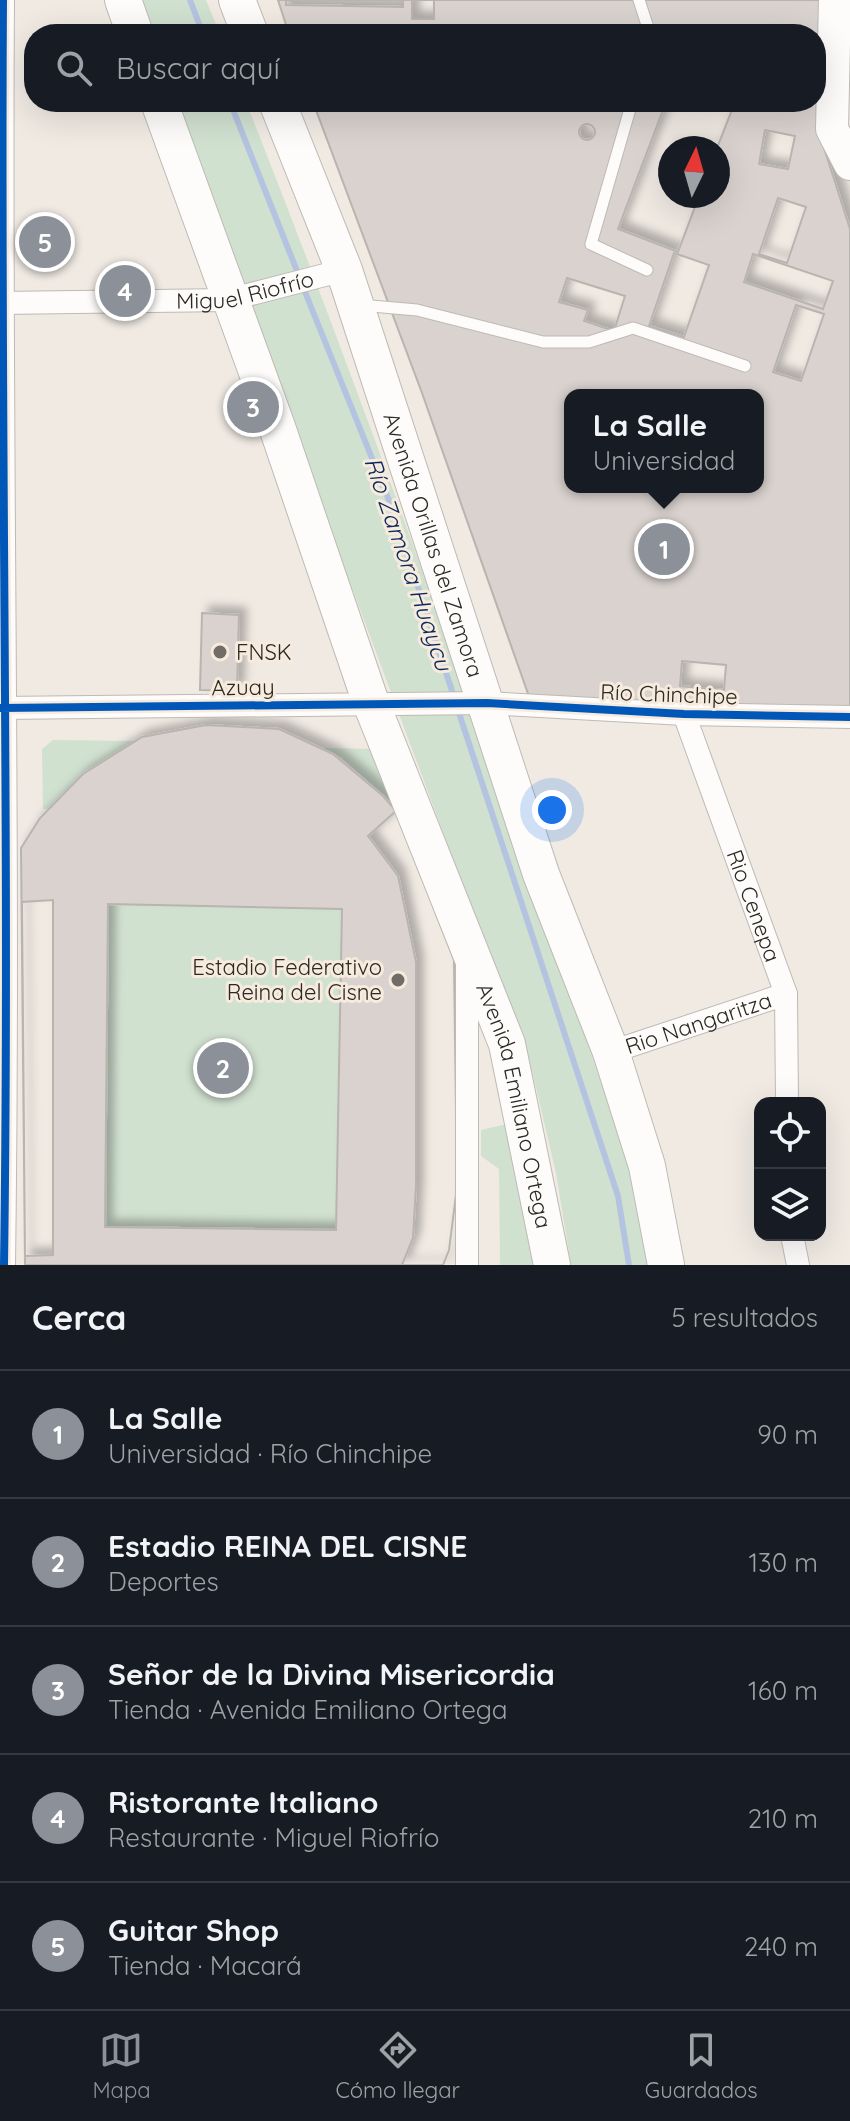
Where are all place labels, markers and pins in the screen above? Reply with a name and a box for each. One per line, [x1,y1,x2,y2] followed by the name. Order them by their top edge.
[19,212,71,272] pin: 5
[99,261,151,321] pin: 4
[227,377,279,437] pin: 3
[638,519,690,579] pin: 1
[236,638,292,666] place label: FNSK
[211,643,229,661] marker: FNSK
[192,953,382,1006] place label: Estadio Federativo Reina del Cisne
[389,971,407,989] marker: Estadio Federativo Reina del Cisne
[197,1038,249,1098] pin: 2

